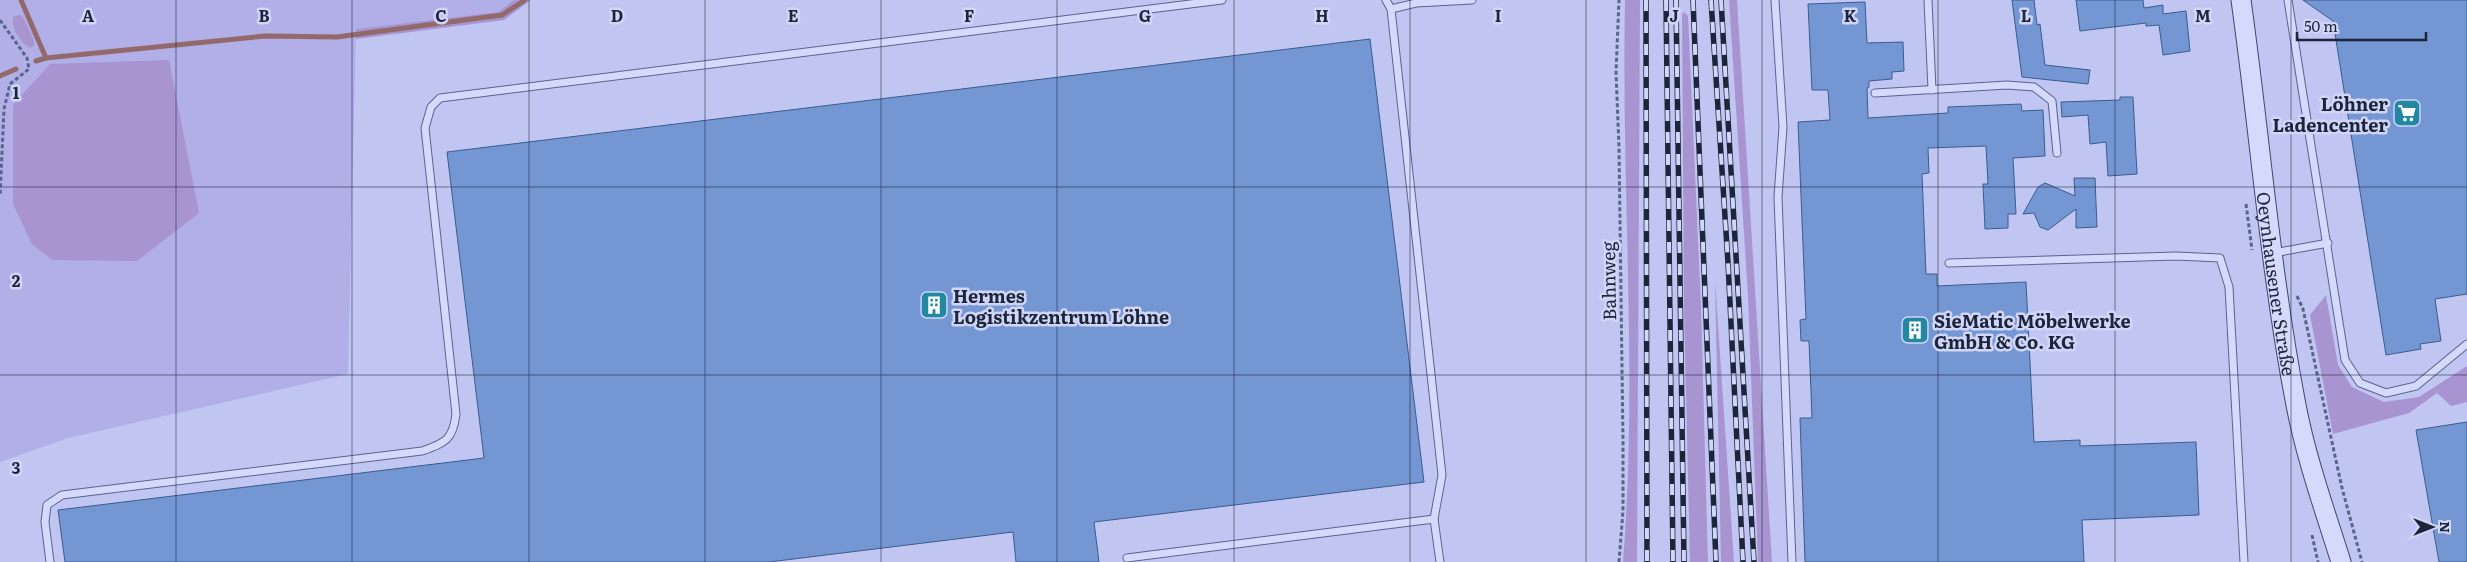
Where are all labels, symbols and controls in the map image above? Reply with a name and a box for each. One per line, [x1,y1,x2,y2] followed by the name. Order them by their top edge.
[82,3,94,27] text: A
[258,3,270,27] text: B
[435,3,447,27] text: C
[611,3,623,27] text: D
[788,3,799,27] text: E
[964,3,974,27] text: F
[1139,3,1151,27] text: G
[1315,3,1329,27] text: H
[1495,3,1501,27] text: I
[1669,3,1679,27] text: J
[1844,3,1857,27] text: K
[2021,3,2031,27] text: L
[2195,3,2211,27] text: M
[2297,10,2426,42] scale bar
[2304,14,2338,37] text: 50 m
[13,80,20,104] text: 1
[2273,90,2388,138] place label: Löhner Ladencenter
[2392,98,2422,128] supermarket icon: Löhner Ladencenter
[2251,190,2304,378] street label: Oeynhausener Straße
[1594,240,1622,321] street label: Bahnweg
[12,268,21,292] text: 2
[953,282,1169,330] place label: Hermes Logistikzentrum Löhne
[919,290,949,320] building icon: Hermes Logistikzentrum Löhne
[1934,307,2131,355] place label: SieMatic Möbelwerke GmbH & Co. KG
[1900,315,1930,345] building icon: SieMatic Möbelwerke GmbH & Co. KG
[12,455,21,479] text: 3
[2407,502,2457,552] north arrow
[2436,521,2456,533] text: N

